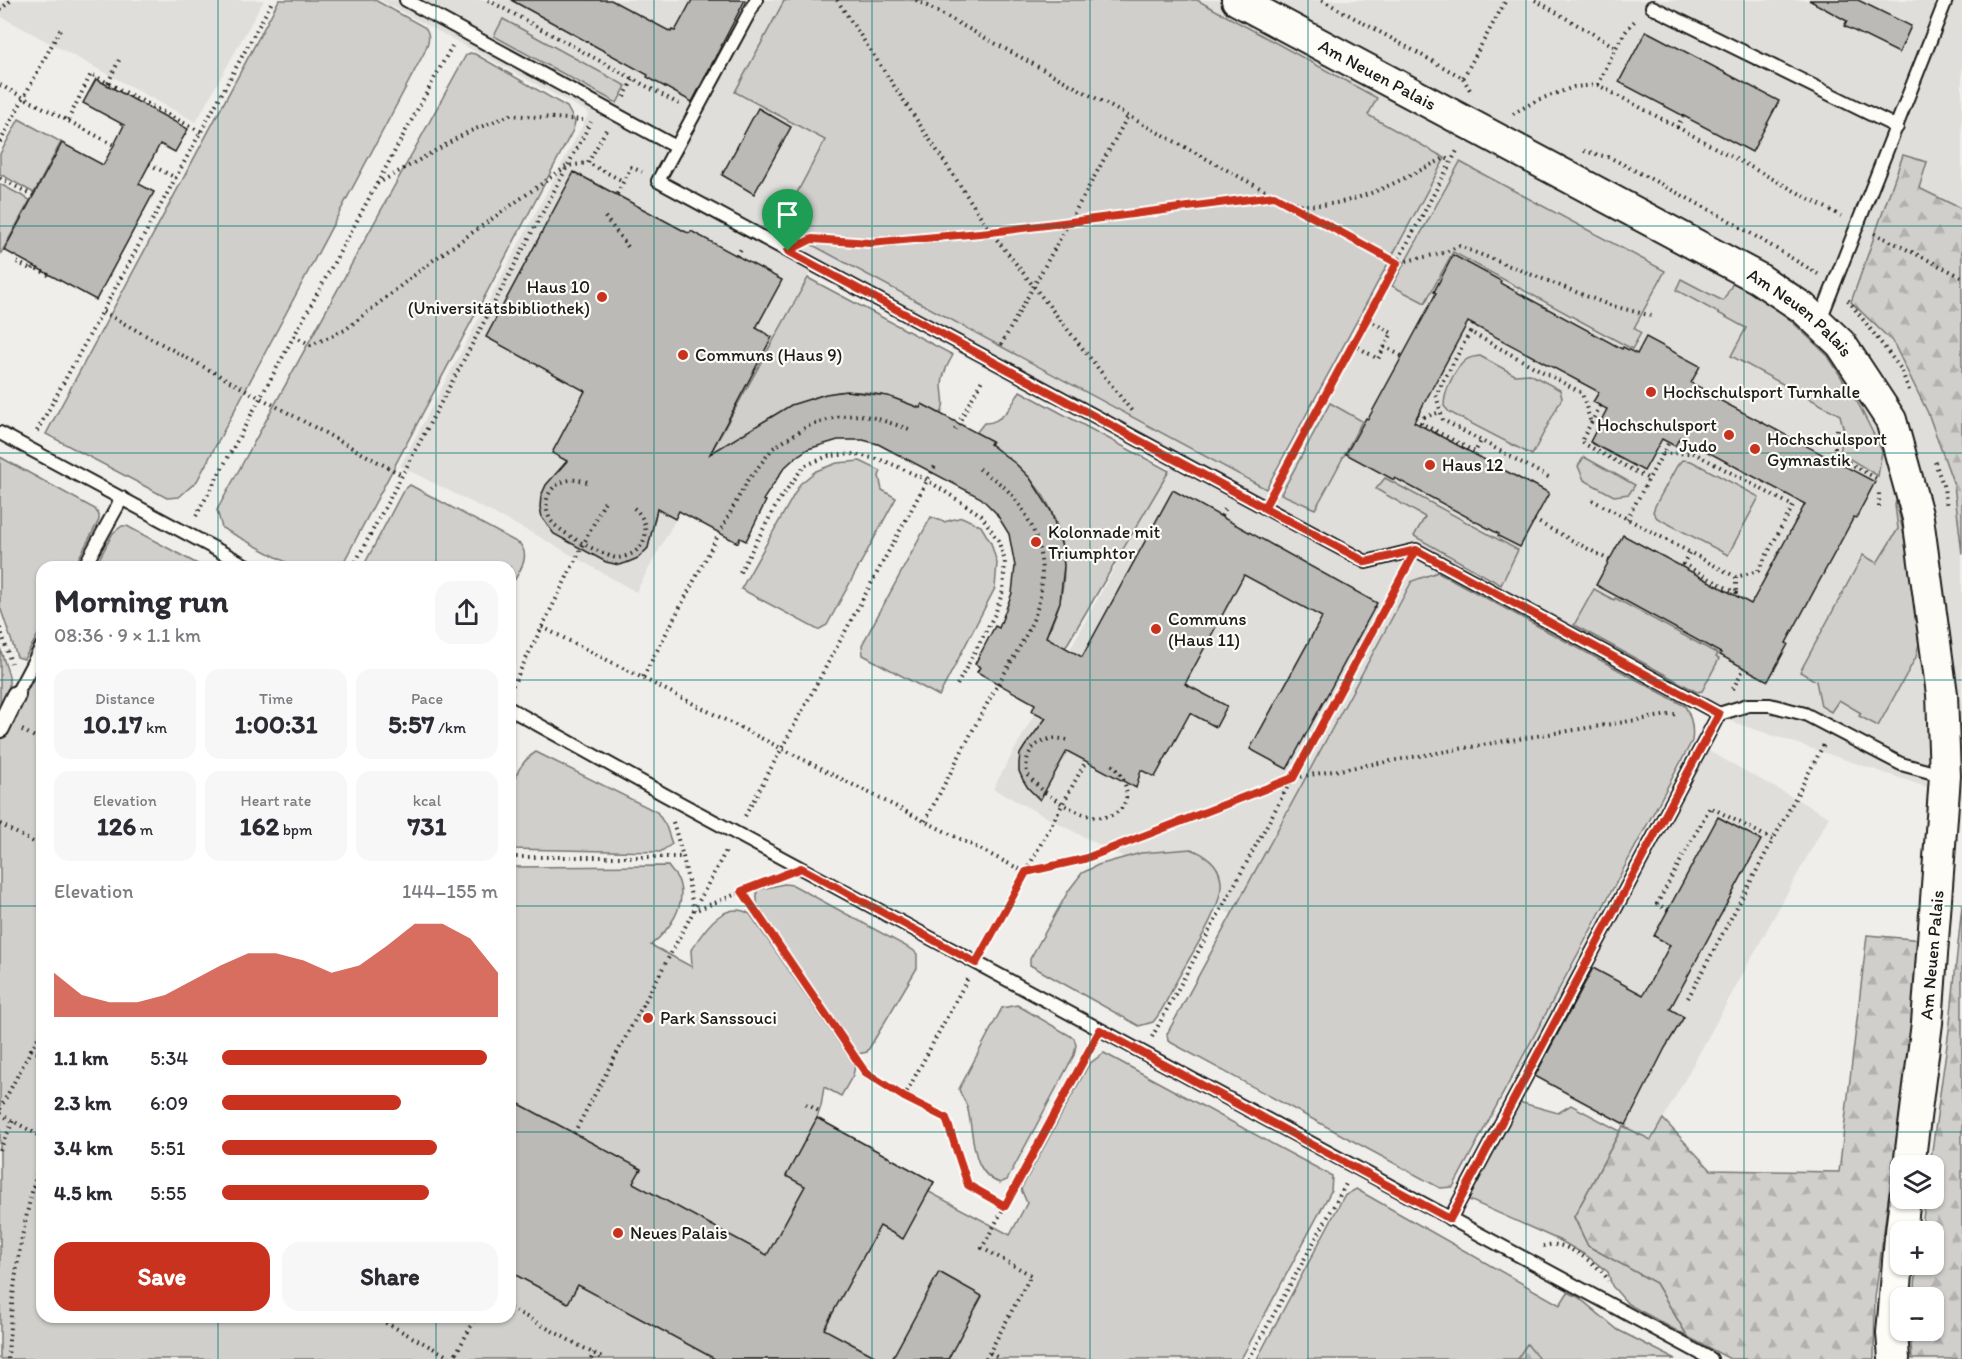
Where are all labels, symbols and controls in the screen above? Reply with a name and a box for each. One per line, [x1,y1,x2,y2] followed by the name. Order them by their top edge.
[1315,35,1440,115] street label: Am Neuen Palais
[762,189,813,251] pin
[771,198,804,231] icon: arrive
[1744,263,1857,361] street label: Am Neuen Palais
[408,276,590,319] place label: Haus 10 (Universitätsbibliothek)
[595,290,609,304] marker: Haus 10 (Universitätsbibliothek)
[695,344,842,366] place label: Communs (Haus 9)
[676,348,690,362] marker: Communs (Haus 9)
[1663,381,1860,403] place label: Hochschulsport Turnhalle
[1644,385,1658,399] marker: Hochschulsport Turnhalle
[1597,414,1717,457] place label: Hochschulsport Judo
[1722,428,1736,442] marker: Hochschulsport Judo
[1767,428,1887,471] place label: Hochschulsport Gymnastik
[1748,442,1762,456] marker: Hochschulsport Gymnastik
[1442,454,1504,476] place label: Haus 12
[1423,458,1437,472] marker: Haus 12
[1048,521,1161,564] place label: Kolonnade mit Triumphtor
[1029,535,1043,549] marker: Kolonnade mit Triumphtor
[54,581,229,620] text: Morning run
[435,581,498,644] button: share
[1168,608,1246,651] place label: Communs (Haus 11)
[1149,622,1163,636] marker: Communs (Haus 11)
[54,623,201,647] text: 08:36 · 9 × 1.1 km
[95,689,155,708] text: Distance
[259,689,293,708] text: Time
[411,689,443,708] text: Pace
[83,708,142,740] text: 10.17
[234,708,318,740] text: 1:00:31
[388,708,435,740] text: 5:57
[142,718,167,737] text: km
[435,718,466,737] text: /km
[93,791,157,810] text: Elevation
[241,791,311,810] text: Heart rate
[413,791,441,810] text: kcal
[97,810,136,842] text: 126
[240,810,279,842] text: 162
[407,810,447,842] text: 731
[136,820,153,839] text: m
[279,820,312,839] text: bpm
[54,879,133,903] text: Elevation
[402,879,498,903] text: 144–155 m
[1915,889,1949,1021] street label: Am Neuen Palais
[660,1007,777,1029] place label: Park Sanssouci
[641,1011,655,1025] marker: Park Sanssouci
[54,1046,108,1070] text: 1.1 km
[150,1046,188,1070] text: 5:34
[54,1091,111,1115] text: 2.3 km
[150,1091,188,1115] text: 6:09
[54,1136,113,1160] text: 3.4 km
[150,1136,185,1160] text: 5:51
[1890,1155,1944,1341] map controls
[1890,1155,1944,1209] button: layers
[54,1181,112,1205] text: 4.5 km
[150,1181,186,1205] text: 5:55
[1890,1221,1944,1275] button: +
[630,1222,728,1244] place label: Neues Palais
[611,1226,625,1240] marker: Neues Palais
[54,1242,270,1311] button: Save
[282,1242,498,1311] button: Share
[1890,1287,1944,1341] button: −

